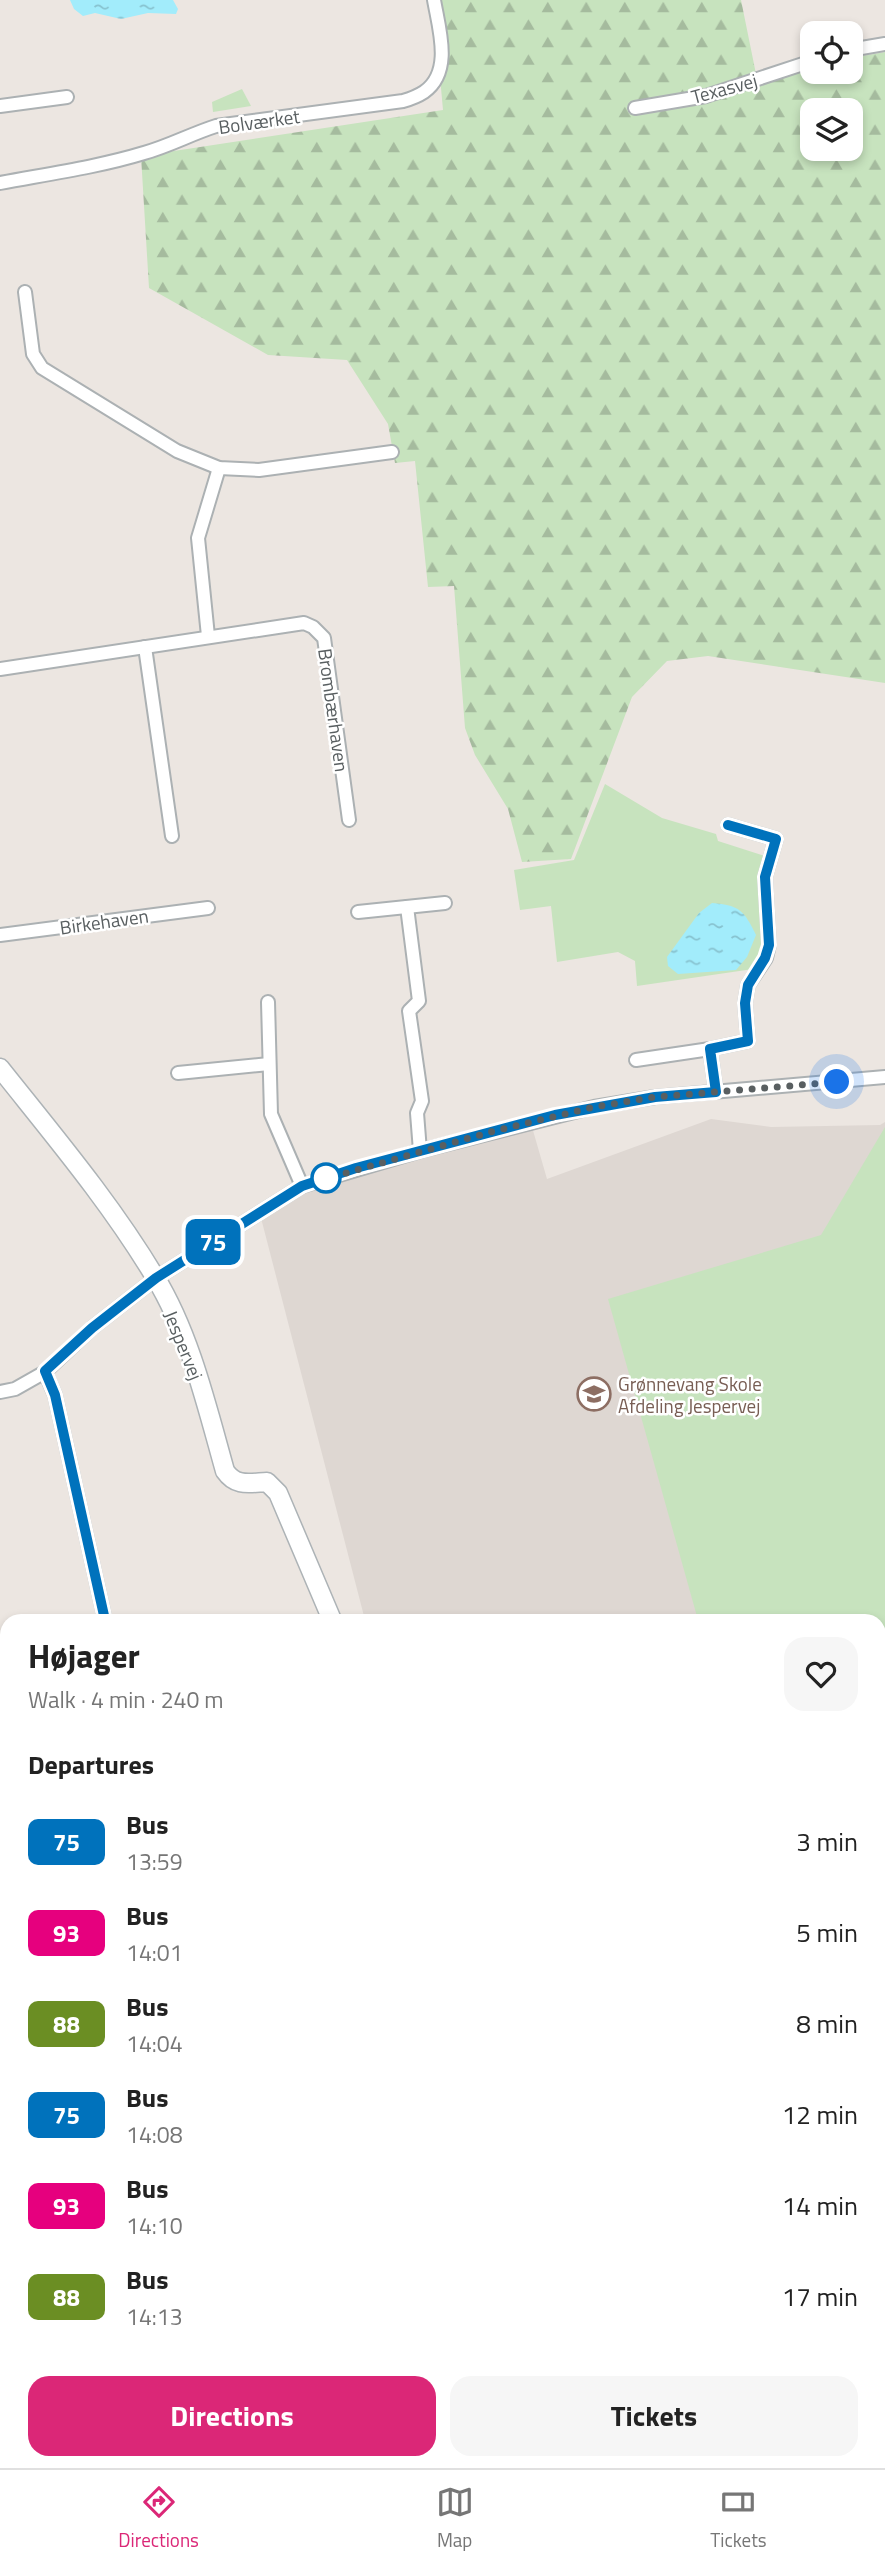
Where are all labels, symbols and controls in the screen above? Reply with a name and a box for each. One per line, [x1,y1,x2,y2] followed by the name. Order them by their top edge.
[800,21,863,161] map controls
[800,21,863,84] button: locate
[688,65,760,111] street label: Texasvej
[800,98,863,161] button: layers
[216,101,302,141] street label: Bolværket
[311,646,357,774] street label: Brombærhaven
[58,900,150,942] street label: Birkehaven
[819,1064,854,1099] your location
[311,1163,341,1193] unlabelled marker
[182,1219,244,1265] line badge: 75
[200,1224,226,1260] text: 75
[157,1306,211,1384] street label: Jespervej
[618,1369,762,1420] place label: Grønnevang Skole Afdeling Jespervej
[575,1375,613,1413] school or university icon: Grønnevang Skole Afdeling Jespervej
[28,1631,140,1681] text: Højager
[784,1637,858,1711] button: heart
[28,1682,224,1717] text: Walk · 4 min · 240 m
[28,1745,154,1784] text: Departures
[126,1805,168,1844] text: Bus
[796,1822,858,1861] text: 3 min
[53,1824,80,1860] text: 75
[126,1844,183,1879] text: 13:59
[126,1896,168,1935] text: Bus
[796,1913,858,1952] text: 5 min
[53,1915,80,1951] text: 93
[126,1935,183,1970] text: 14:01
[126,1987,168,2026] text: Bus
[796,2004,858,2043] text: 8 min
[53,2006,80,2042] text: 88
[126,2026,183,2061] text: 14:04
[126,2078,168,2117] text: Bus
[782,2095,858,2134] text: 12 min
[53,2097,80,2133] text: 75
[126,2117,183,2152] text: 14:08
[126,2169,168,2208] text: Bus
[782,2186,858,2225] text: 14 min
[53,2188,80,2224] text: 93
[126,2208,183,2243] text: 14:10
[126,2260,168,2299] text: Bus
[782,2277,858,2316] text: 17 min
[53,2279,80,2315] text: 88
[126,2299,183,2334] text: 14:13
[28,2376,436,2456] button: Directions
[450,2376,858,2456] button: Tickets
[118,2483,199,2554] tab: Directions
[436,2483,474,2554] tab: Map
[710,2483,767,2554] tab: Tickets

